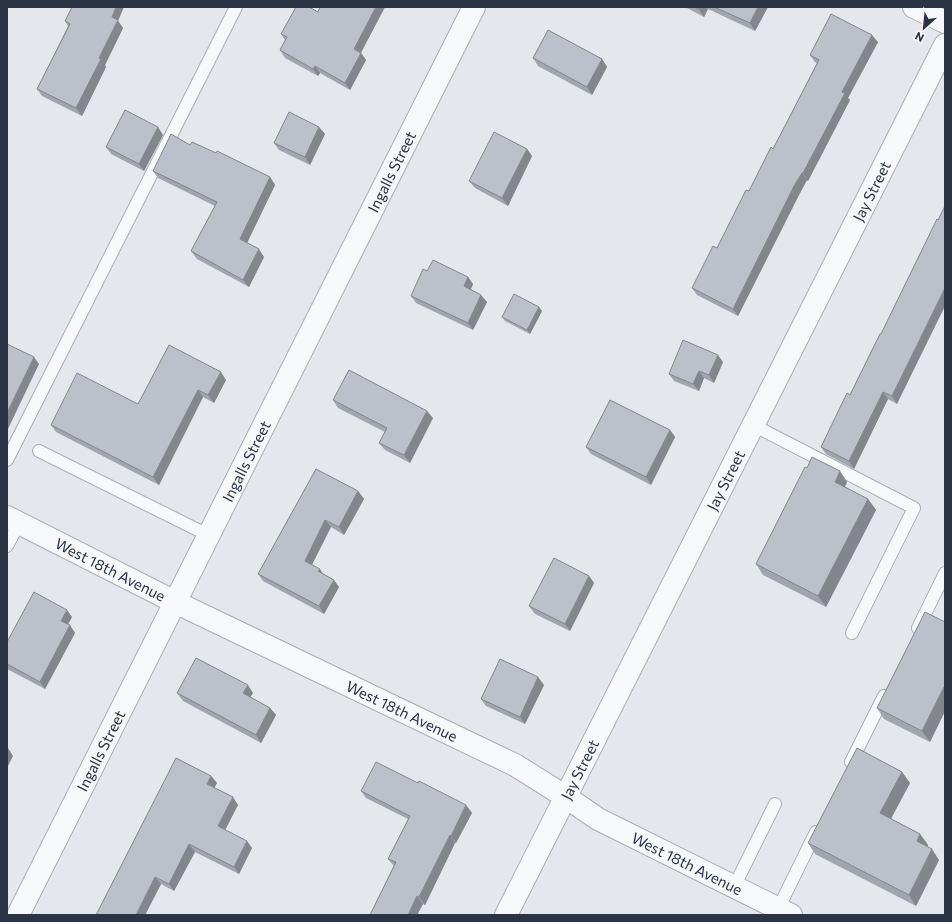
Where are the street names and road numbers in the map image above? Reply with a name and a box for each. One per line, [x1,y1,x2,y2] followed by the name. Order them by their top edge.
[363,128,419,215] street label: Ingalls Street
[849,158,894,224] street label: Jay Street
[218,417,274,505] street label: Ingalls Street
[703,447,748,513] street label: Jay Street
[52,534,169,605] street label: West 18th Avenue
[343,676,461,745] street label: West 18th Avenue
[73,707,128,794] street label: Ingalls Street
[557,736,602,803] street label: Jay Street
[629,828,746,898] street label: West 18th Avenue

